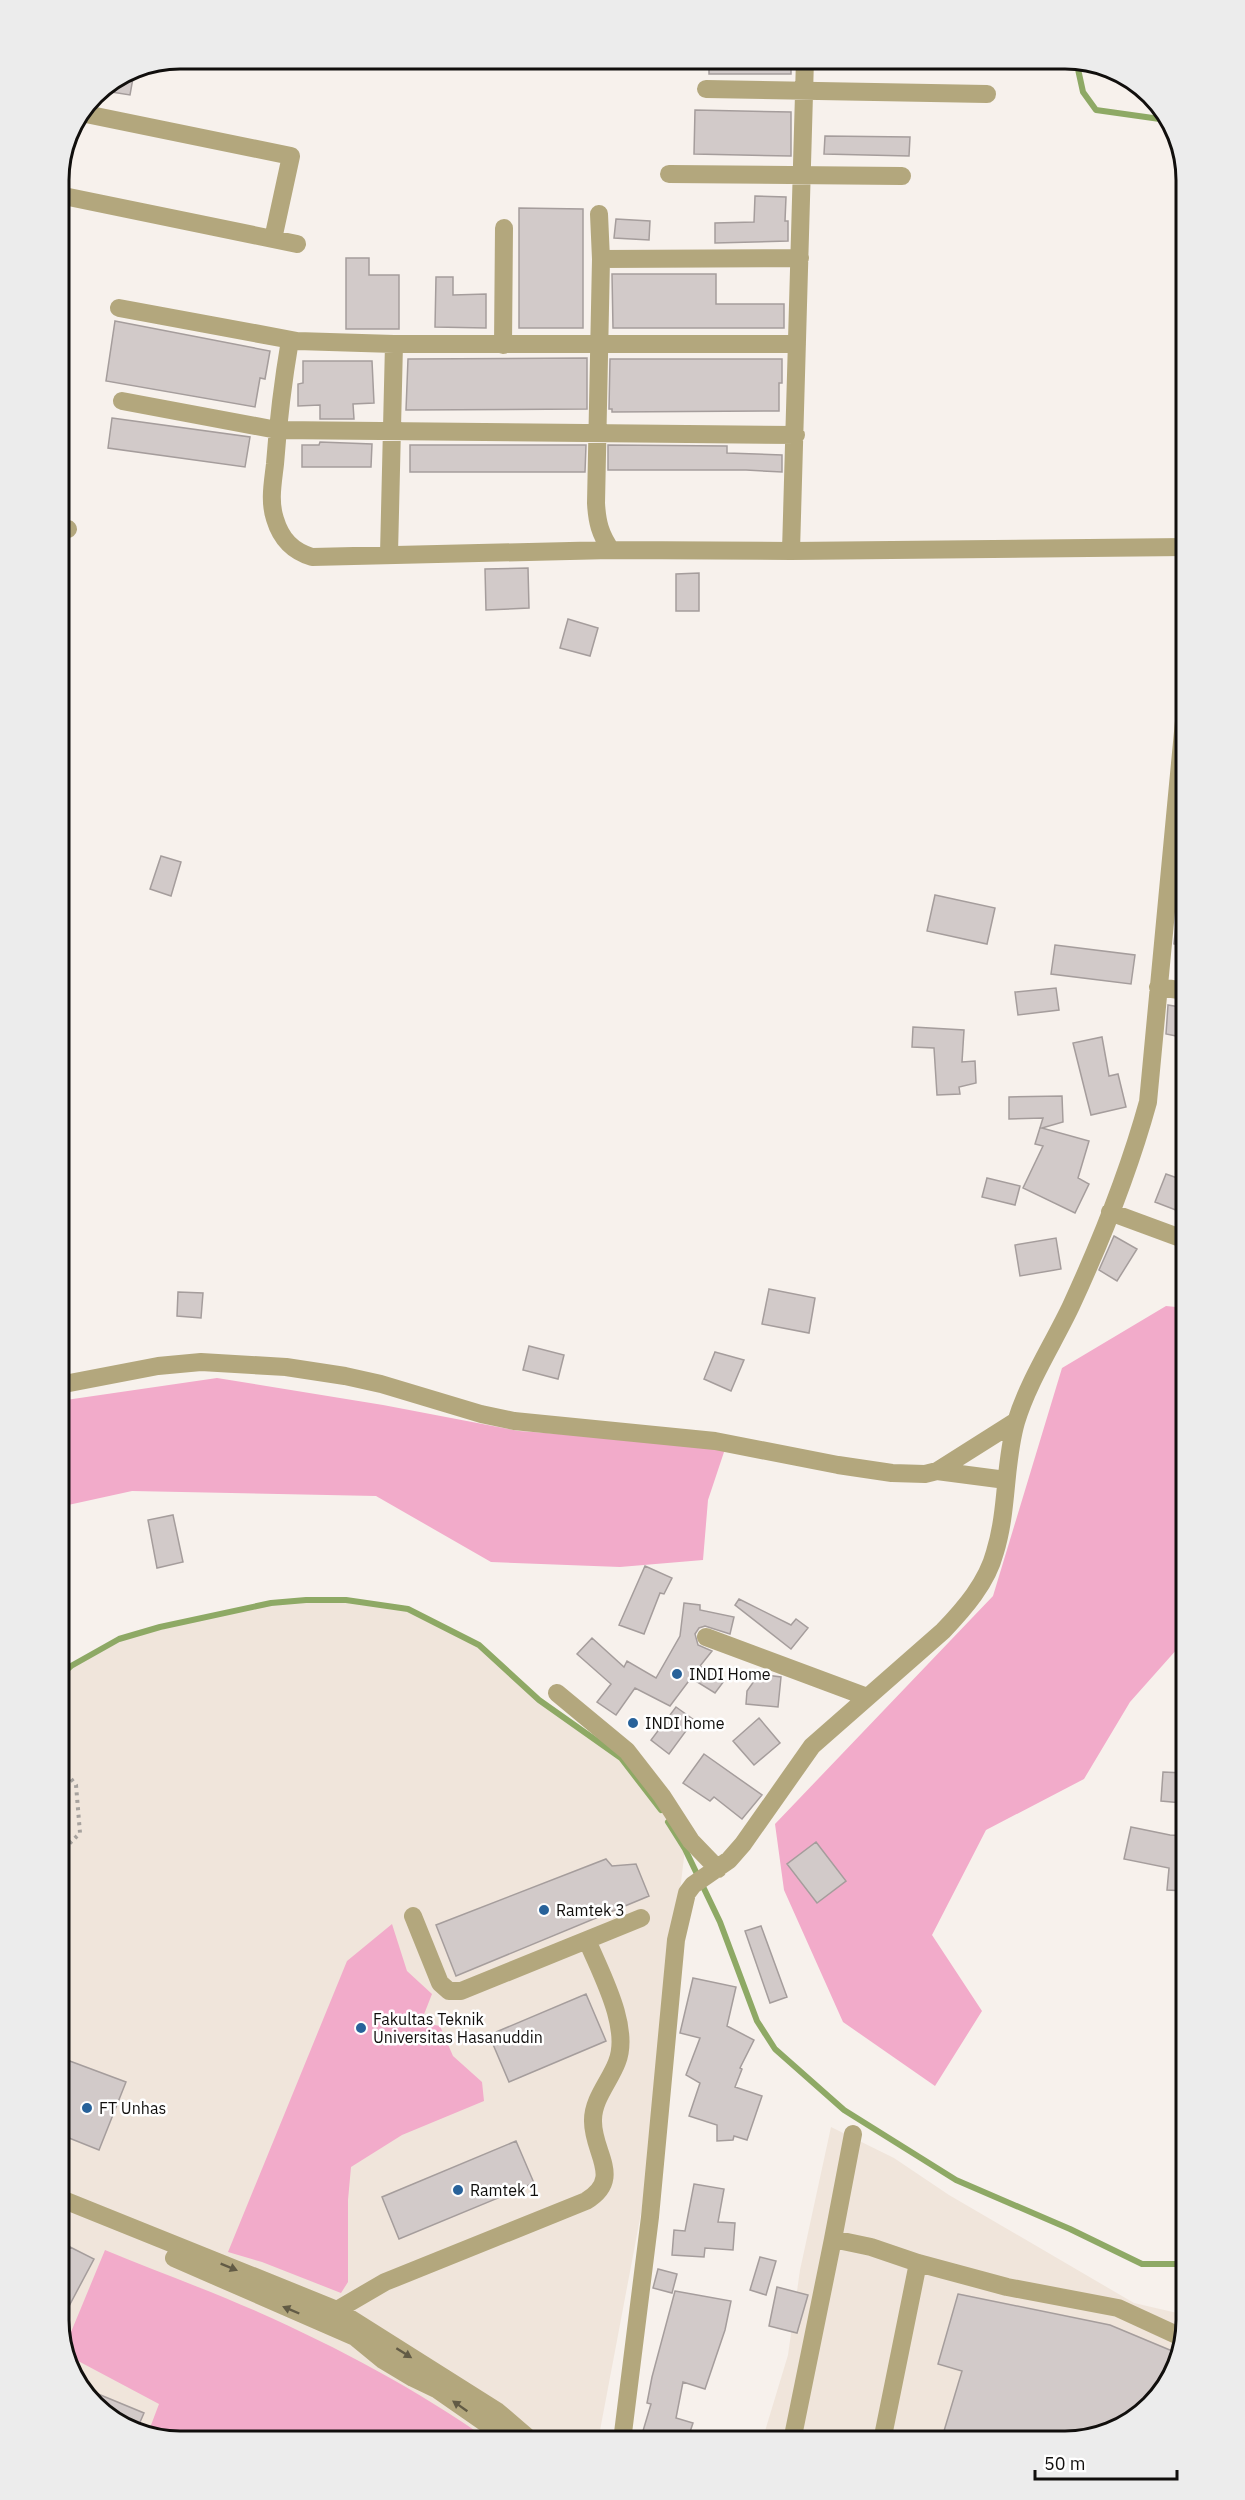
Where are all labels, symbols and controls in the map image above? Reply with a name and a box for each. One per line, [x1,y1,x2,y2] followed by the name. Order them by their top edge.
[689,1664,771,1684] place label: INDI Home
[670,1667,684,1681] marker: INDI Home
[645,1713,725,1733] place label: INDI home
[626,1716,640,1730] marker: INDI home
[556,1900,625,1920] place label: Ramtek 3
[537,1903,551,1917] marker: Ramtek 3
[373,2009,543,2047] place label: Fakultas Teknik Universitas Hasanuddin
[354,2021,368,2035] marker: Fakultas Teknik Universitas Hasanuddin
[99,2098,166,2118] place label: FT Unhas
[80,2101,94,2115] marker: FT Unhas
[470,2180,539,2200] place label: Ramtek 1
[451,2183,465,2197] marker: Ramtek 1
[221,2263,239,2273] one-way arrow
[283,2306,300,2315] one-way arrow
[396,2347,412,2358] one-way arrow
[452,2401,468,2412] one-way arrow
[1035,2443,1178,2481] scale bar
[1044,2452,1086,2475] text: 50 m

